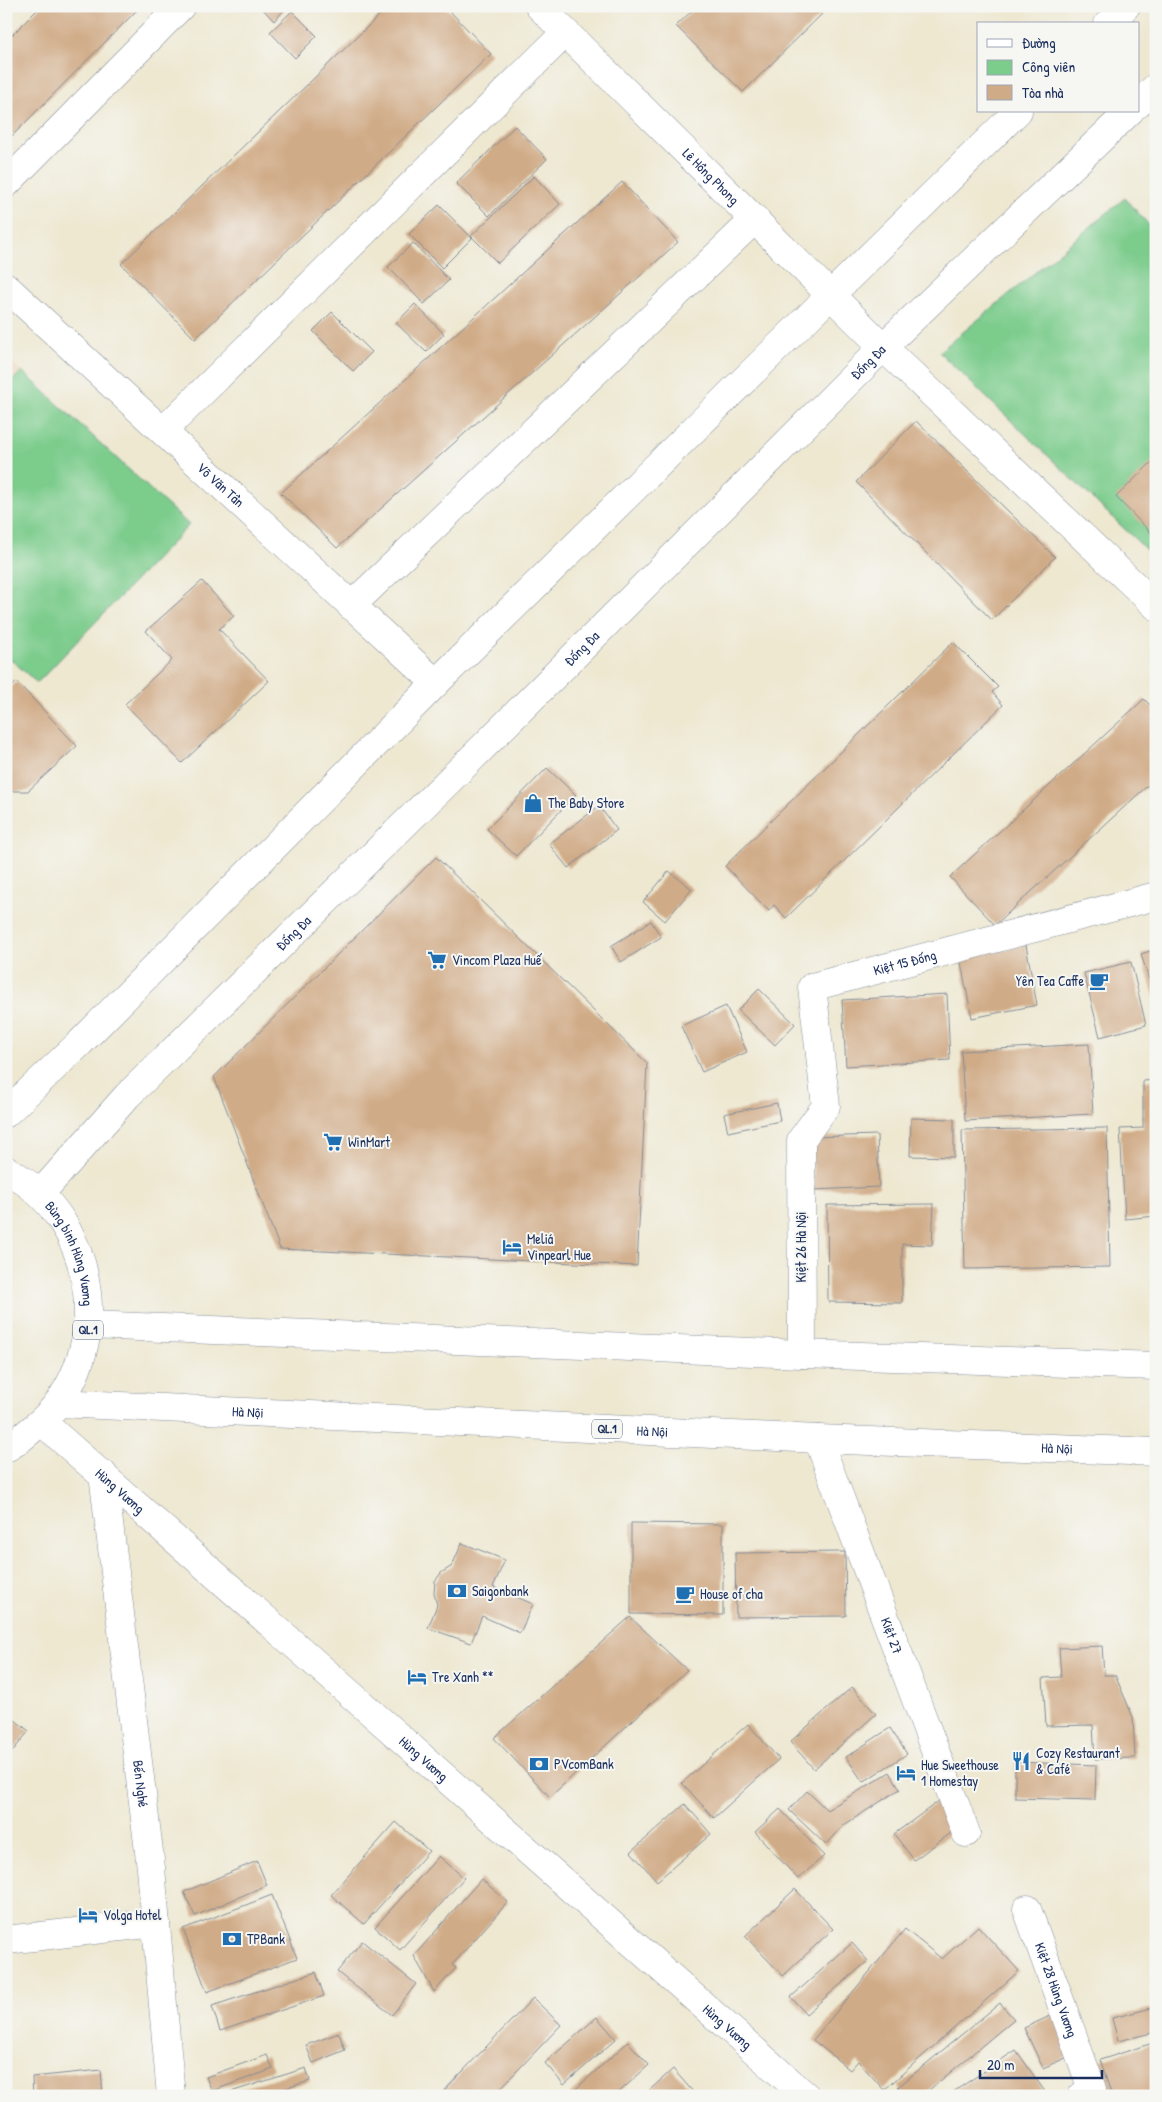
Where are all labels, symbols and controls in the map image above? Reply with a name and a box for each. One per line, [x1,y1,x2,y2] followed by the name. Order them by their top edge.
[977,22,1140,112] legend
[1022,32,1056,53] text: Đường
[1022,56,1076,77] text: Công viên
[1022,82,1063,103] text: Tòa nhà
[679,144,744,209] street label: Lê Hồng Phong
[846,340,890,383] street label: Đống Đa
[193,458,249,511] street label: Võ Văn Tần
[560,626,603,670] street label: Đống Đa
[522,792,544,814] shop icon: The Baby Store
[548,793,625,813] place label: The Baby Store
[271,911,315,954] street label: Đống Đa
[871,945,938,979] street label: Kiệt 15 Đống
[426,949,448,971] supermarket icon: Vincom Plaza Huế
[452,950,542,969] place label: Vincom Plaza Huế
[1088,970,1110,992] cafe icon: Yên Tea Caffe
[1016,971,1084,990] place label: Yên Tea Caffe
[322,1131,344,1153] supermarket icon: WinMart
[348,1132,390,1151] place label: WinMart
[41,1196,98,1306] street label: Bùng binh Hùng Vương
[791,1212,810,1282] street label: Kiệt 26 Hà Nội
[527,1229,592,1265] place label: Meliá Vinpearl Hue
[501,1236,523,1258] hotel icon: Meliá Vinpearl Hue
[73,1320,103,1340] road number: QL.1
[232,1401,264,1422] street label: Hà Nội
[592,1420,622,1438] road number: QL.1
[636,1420,669,1441] street label: Hà Nội
[1041,1438,1073,1458] street label: Hà Nội
[92,1464,149,1518] street label: Hùng Vương
[446,1580,468,1602] bank icon: Saigonbank
[472,1581,529,1601] place label: Saigonbank
[674,1583,696,1605] cafe icon: House of cha
[700,1584,763,1603] place label: House of cha
[877,1614,908,1656] street label: Kiệt 27
[406,1666,428,1688] hotel icon: Tre Xanh **
[432,1667,494,1686] place label: Tre Xanh **
[395,1731,453,1786] street label: Hùng Vương
[1036,1743,1120,1778] place label: Cozy Restaurant & Café
[1010,1750,1032,1772] restaurant icon: Cozy Restaurant & Café
[528,1753,550,1775] bank icon: PVcomBank
[554,1754,614,1773] place label: PVcomBank
[921,1755,999,1791] place label: Hue Sweethouse 1 Homestay
[129,1759,154,1809] street label: Bến Nghé
[895,1762,917,1784] hotel icon: Hue Sweethouse 1 Homestay
[77,1904,99,1926] hotel icon: Volga Hotel
[103,1905,162,1925] place label: Volga Hotel
[221,1928,243,1950] bank icon: TPBank
[247,1929,285,1948] place label: TPBank
[1031,1940,1083,2040] street label: Kiệt 28 Hùng Vương
[699,1999,756,2054] street label: Hùng Vương
[980,2047,1102,2079] scale bar
[987,2054,1014,2075] text: 20 m

